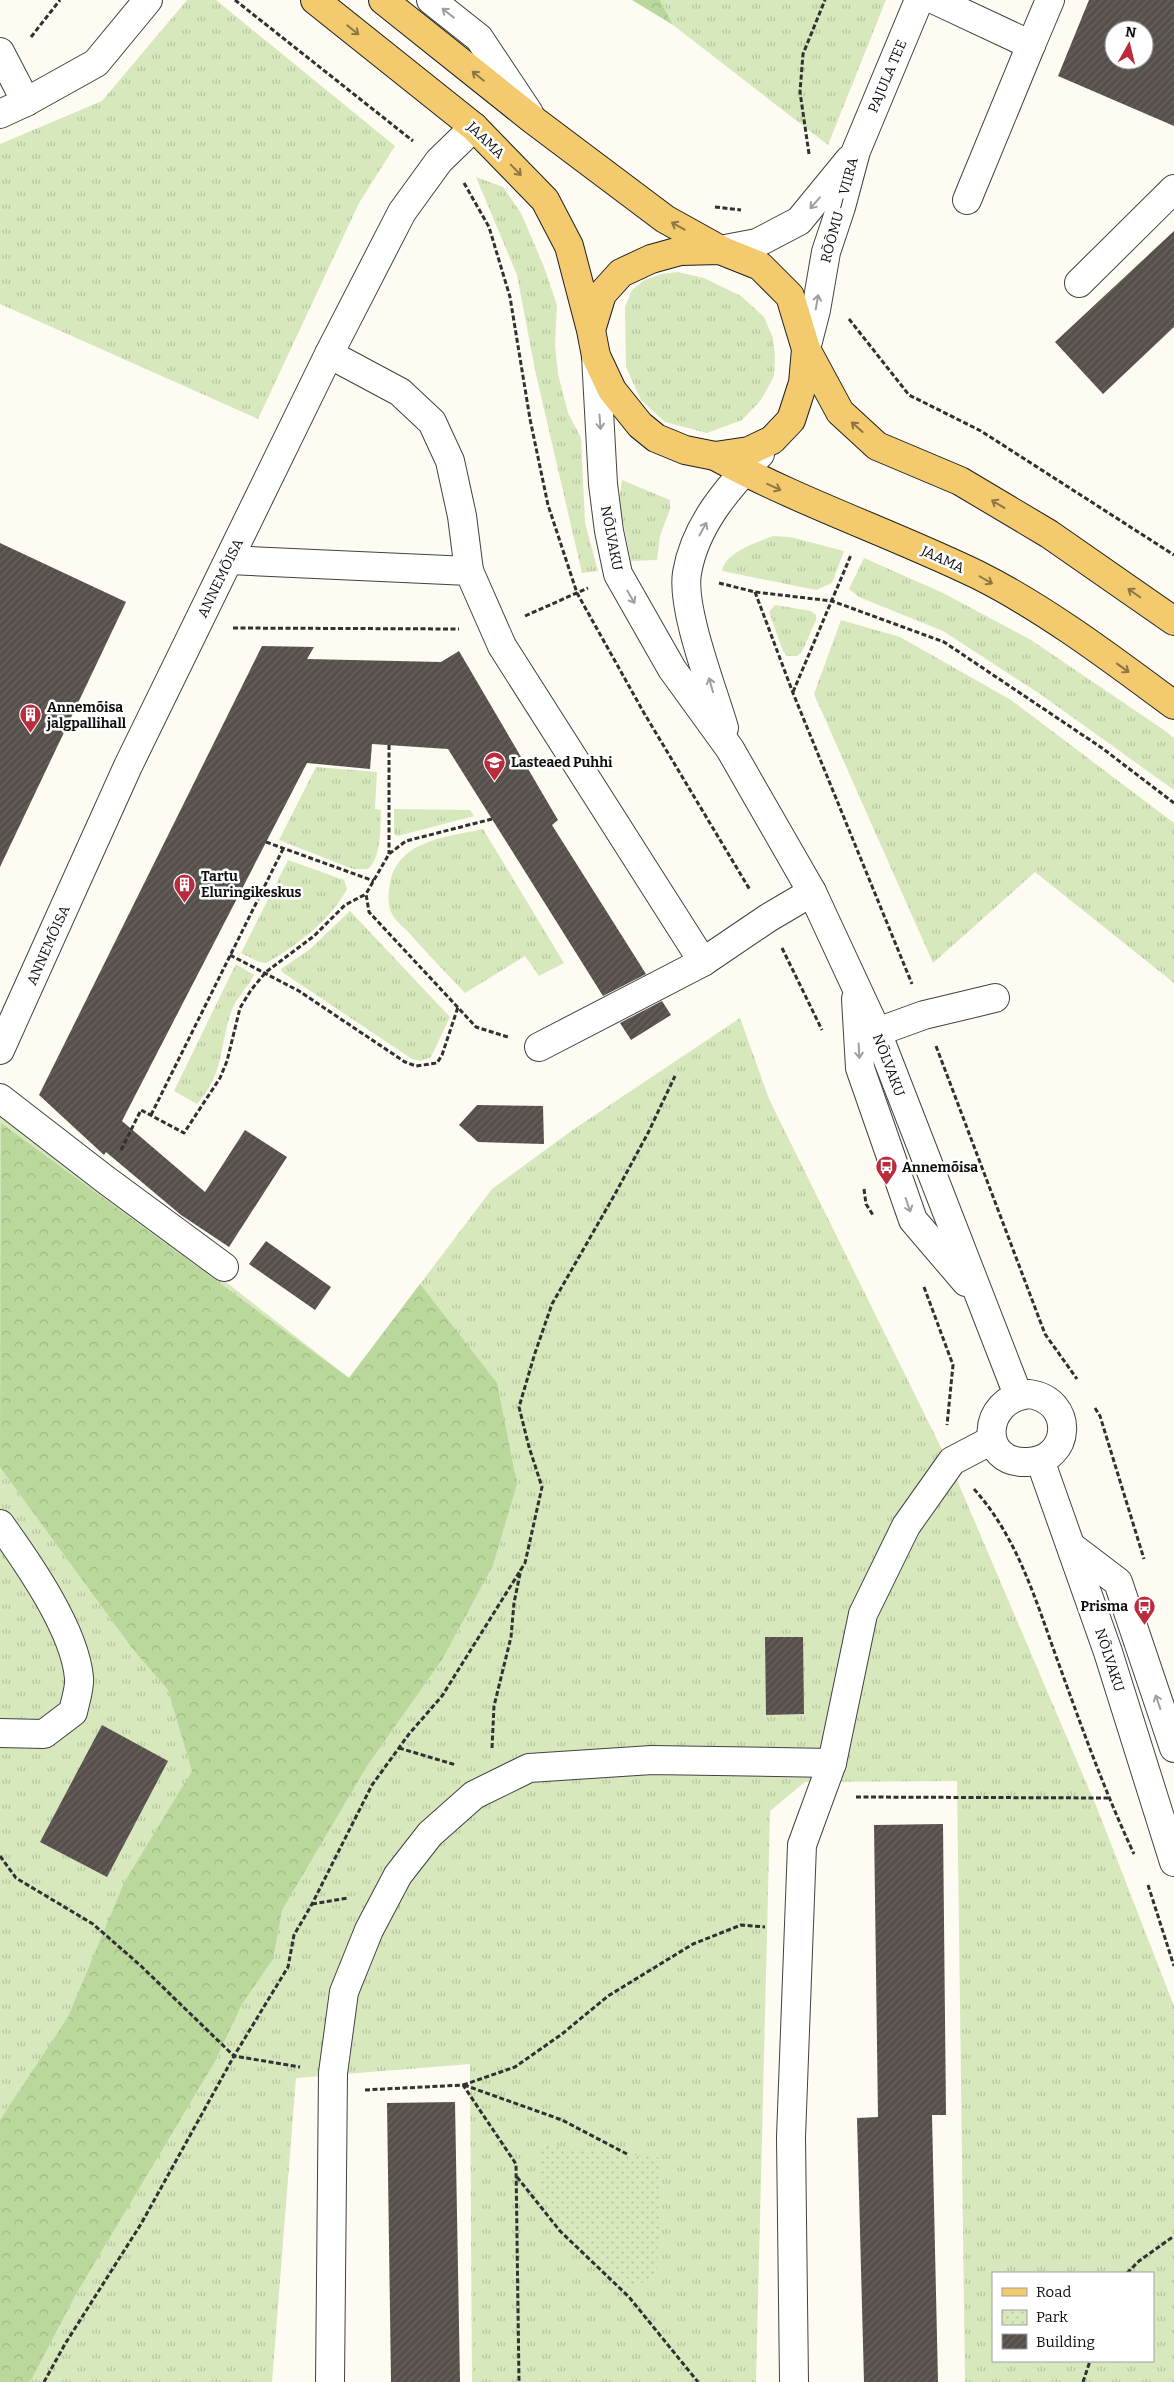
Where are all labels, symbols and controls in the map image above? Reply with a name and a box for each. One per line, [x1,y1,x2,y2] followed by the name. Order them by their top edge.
[442,8,455,19] one-way arrow
[1104,20,1154,70] north arrow
[1124,23,1137,42] text: N
[346,25,359,36] one-way arrow
[864,37,910,115] street label: PAJULA TEE
[472,70,485,81] one-way arrow
[463,118,508,162] street label: JAAMA
[817,155,862,265] street label: RÕÕMU — VIIRA
[510,164,522,176] one-way arrow
[809,197,821,210] one-way arrow
[670,221,685,231] one-way arrow
[813,294,823,310] one-way arrow
[596,414,605,430] one-way arrow
[850,421,863,433] one-way arrow
[766,482,781,492] one-way arrow
[992,499,1006,509] one-way arrow
[597,504,626,572] street label: NÕLVAKU
[698,522,708,537] one-way arrow
[194,536,247,620] street label: ANNEMÕISA
[918,542,967,577] street label: JAAMA
[979,576,993,586] one-way arrow
[1127,588,1141,598] one-way arrow
[627,590,637,604] one-way arrow
[1116,663,1130,673] one-way arrow
[706,678,716,694] one-way arrow
[46,699,127,732] place label: Annemõisa jalgpallihall
[19,703,43,734] building icon: Annemõisa jalgpallihall
[483,750,507,781] school or university icon: Lasteaed Puhhi
[511,754,613,771] place label: Lasteaed Puhhi
[201,868,302,901] place label: Tartu Eluringikeskus
[173,872,197,903] building icon: Tartu Eluringikeskus
[23,903,74,988] street label: ANNEMÕISA
[869,1031,908,1099] street label: NÕLVAKU
[854,1043,863,1059] one-way arrow
[874,1155,898,1186] bus stop icon: Annemõisa
[902,1159,978,1176] place label: Annemõisa
[904,1197,913,1213] one-way arrow
[1132,1594,1156,1625] bus stop icon: Prisma
[1080,1598,1128,1615] place label: Prisma
[1091,1626,1128,1695] street label: NÕLVAKU
[1153,1694,1163,1710] one-way arrow
[992,2272,1154,2362] legend
[1036,2283,1071,2301] text: Road
[1036,2308,1068,2326] text: Park
[1036,2333,1095,2351] text: Building

